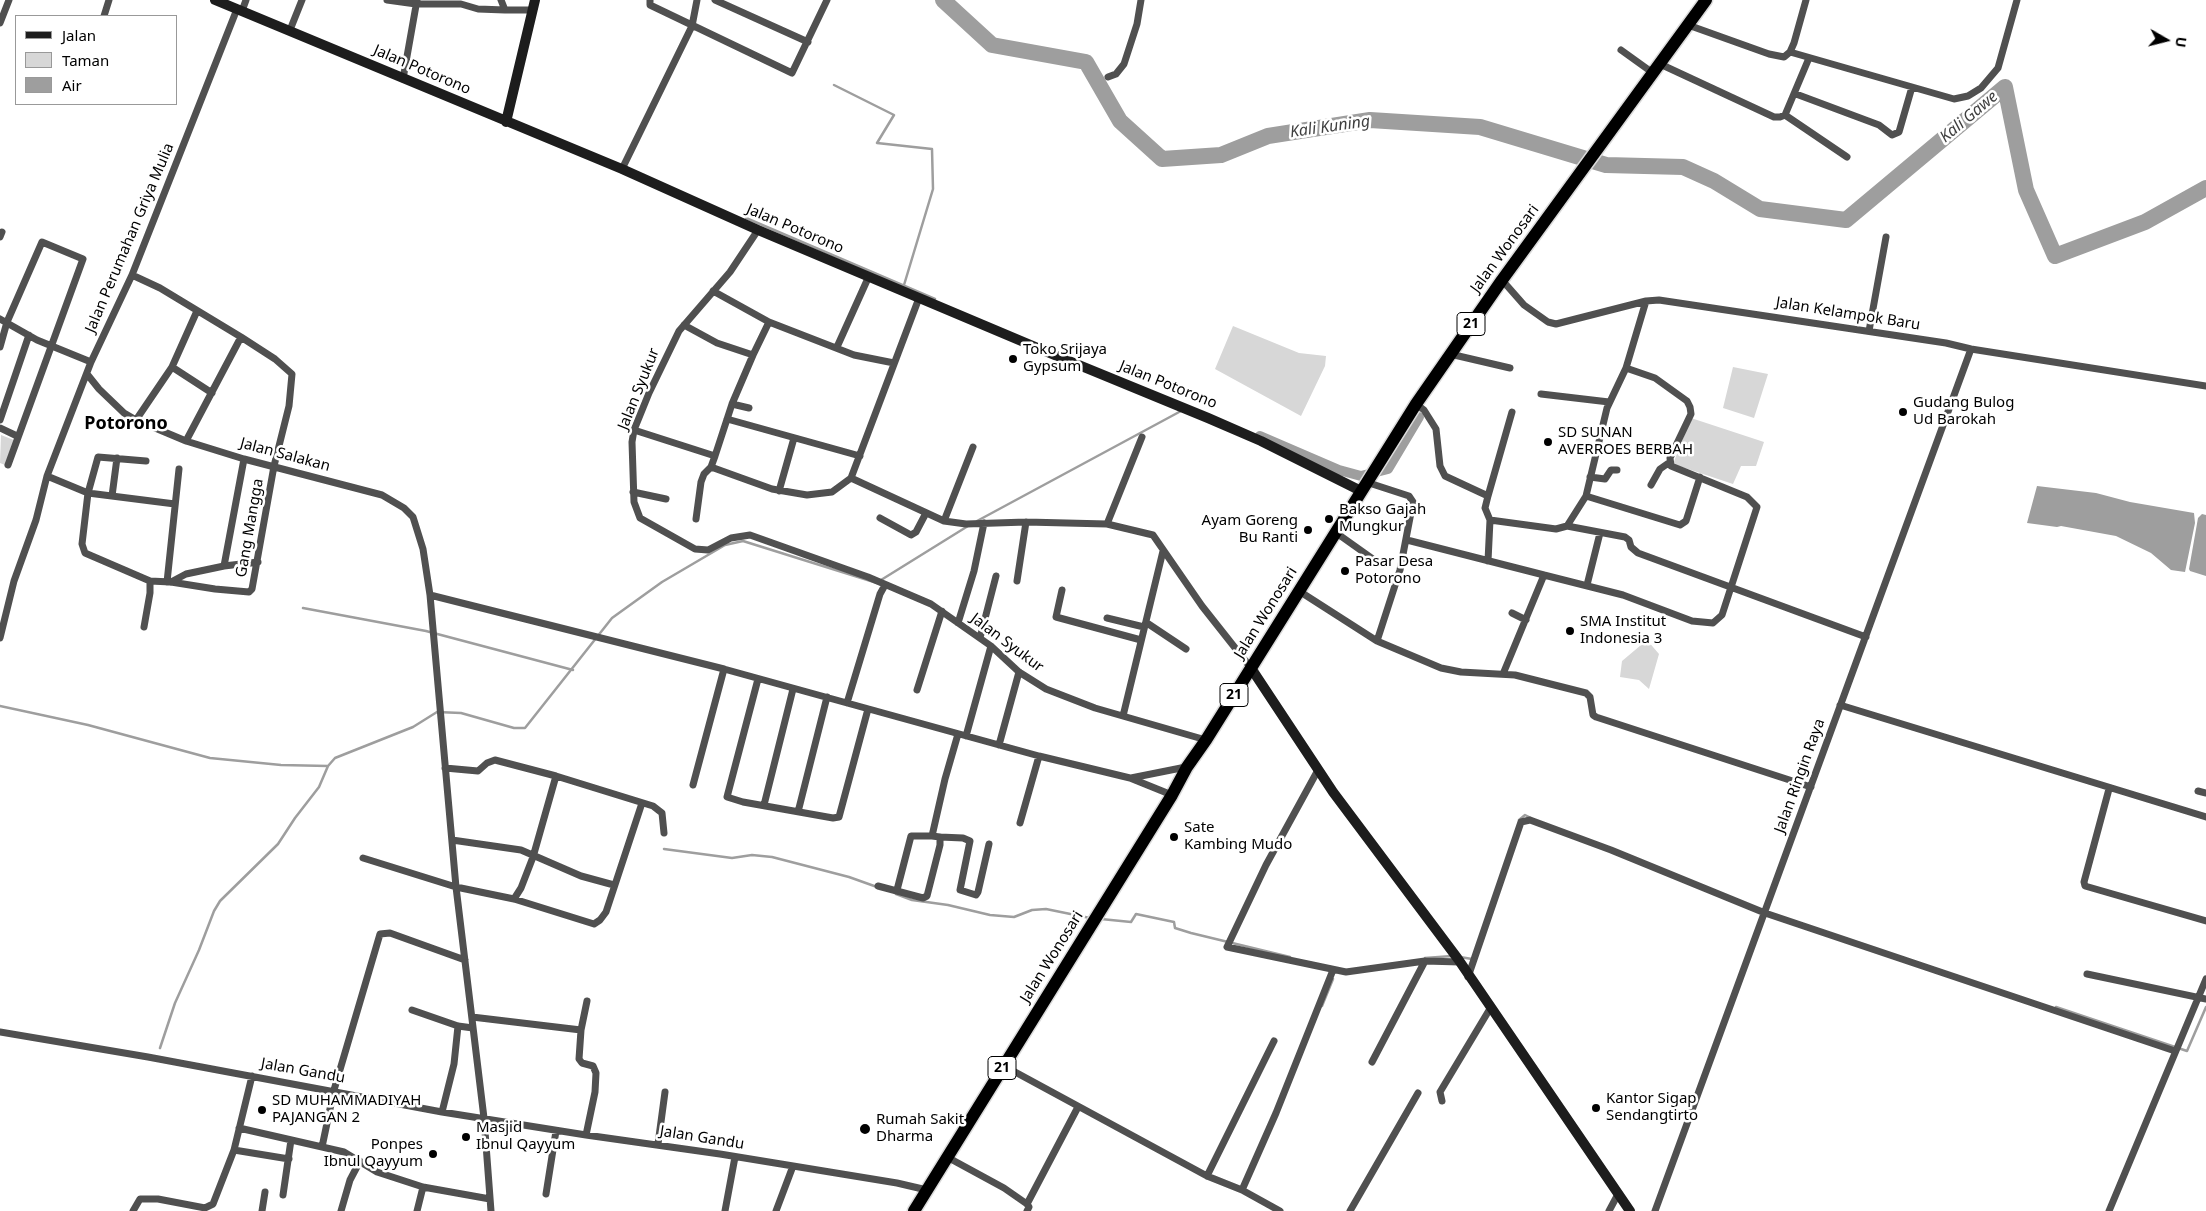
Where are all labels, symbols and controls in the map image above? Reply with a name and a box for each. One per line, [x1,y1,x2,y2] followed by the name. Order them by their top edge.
[15,15,178,105] legend
[2141,15,2191,65] north arrow
[62,25,96,45] text: Jalan
[2171,36,2191,49] text: U
[371,41,473,99] street label: Jalan Potorono
[62,50,109,70] text: Taman
[62,75,82,95] text: Air
[1936,87,2002,147] water label: Kali Gawe
[1289,112,1371,142] water label: Kali Kuning
[82,140,178,336] street label: Jalan Perumahan Griya Mulia
[744,200,846,258] street label: Jalan Potorono
[1467,201,1543,297] street label: Jalan Wonosari
[1775,294,1921,334] street label: Jalan Kelampok Baru
[1457,312,1485,336] road number: 21
[1023,341,1107,376] place label: Toko Srijaya Gypsum
[614,345,664,433] street label: Jalan Syukur
[1007,353,1019,365] marker: Toko Srijaya Gypsum
[1116,357,1220,413] street label: Jalan Potorono
[1913,394,2014,429] place label: Gudang Bulog Ud Barokah
[1897,406,1909,418] marker: Gudang Bulog Ud Barokah
[84,413,168,435] district label: Potorono
[1558,424,1693,459] place label: SD SUNAN AVERROES BERBAH
[238,434,332,476] street label: Jalan Salakan
[1542,436,1554,448] marker: SD SUNAN AVERROES BERBAH
[232,477,268,579] street label: Gang Mangga
[1339,501,1426,536] place label: Bakso Gajah Mungkur
[1202,512,1298,547] place label: Ayam Goreng Bu Ranti
[1323,513,1335,525] marker: Bakso Gajah Mungkur
[1302,524,1314,536] marker: Ayam Goreng Bu Ranti
[1355,553,1433,588] place label: Pasar Desa Potorono
[1231,564,1301,662] street label: Jalan Wonosari
[1339,565,1351,577] marker: Pasar Desa Potorono
[967,610,1047,676] street label: Jalan Syukur
[1580,613,1666,648] place label: SMA Institut Indonesia 3
[1564,625,1576,637] marker: SMA Institut Indonesia 3
[1220,684,1248,706] road number: 21
[1771,716,1829,836] street label: Jalan Ringin Raya
[1184,819,1292,854] place label: Sate Kambing Mudo
[1168,831,1180,843] marker: Sate Kambing Mudo
[1017,908,1087,1006] street label: Jalan Wonosari
[260,1055,346,1087] street label: Jalan Gandu
[988,1056,1016,1080] road number: 21
[1606,1090,1698,1125] place label: Kantor Sigap Sendangtirto
[272,1092,421,1127] place label: SD MUHAMMADIYAH PAJANGAN 2
[1590,1102,1602,1114] marker: Kantor Sigap Sendangtirto
[256,1104,268,1116] marker: SD MUHAMMADIYAH PAJANGAN 2
[876,1111,964,1146] place label: Rumah Sakit Dharma
[476,1119,575,1154] place label: Masjid Ibnul Qayyum
[659,1122,745,1154] street label: Jalan Gandu
[858,1122,872,1136] marker: Rumah Sakit Dharma
[460,1131,472,1143] marker: Masjid Ibnul Qayyum
[324,1136,423,1171] place label: Ponpes Ibnul Qayyum
[427,1148,439,1160] marker: Ponpes Ibnul Qayyum

